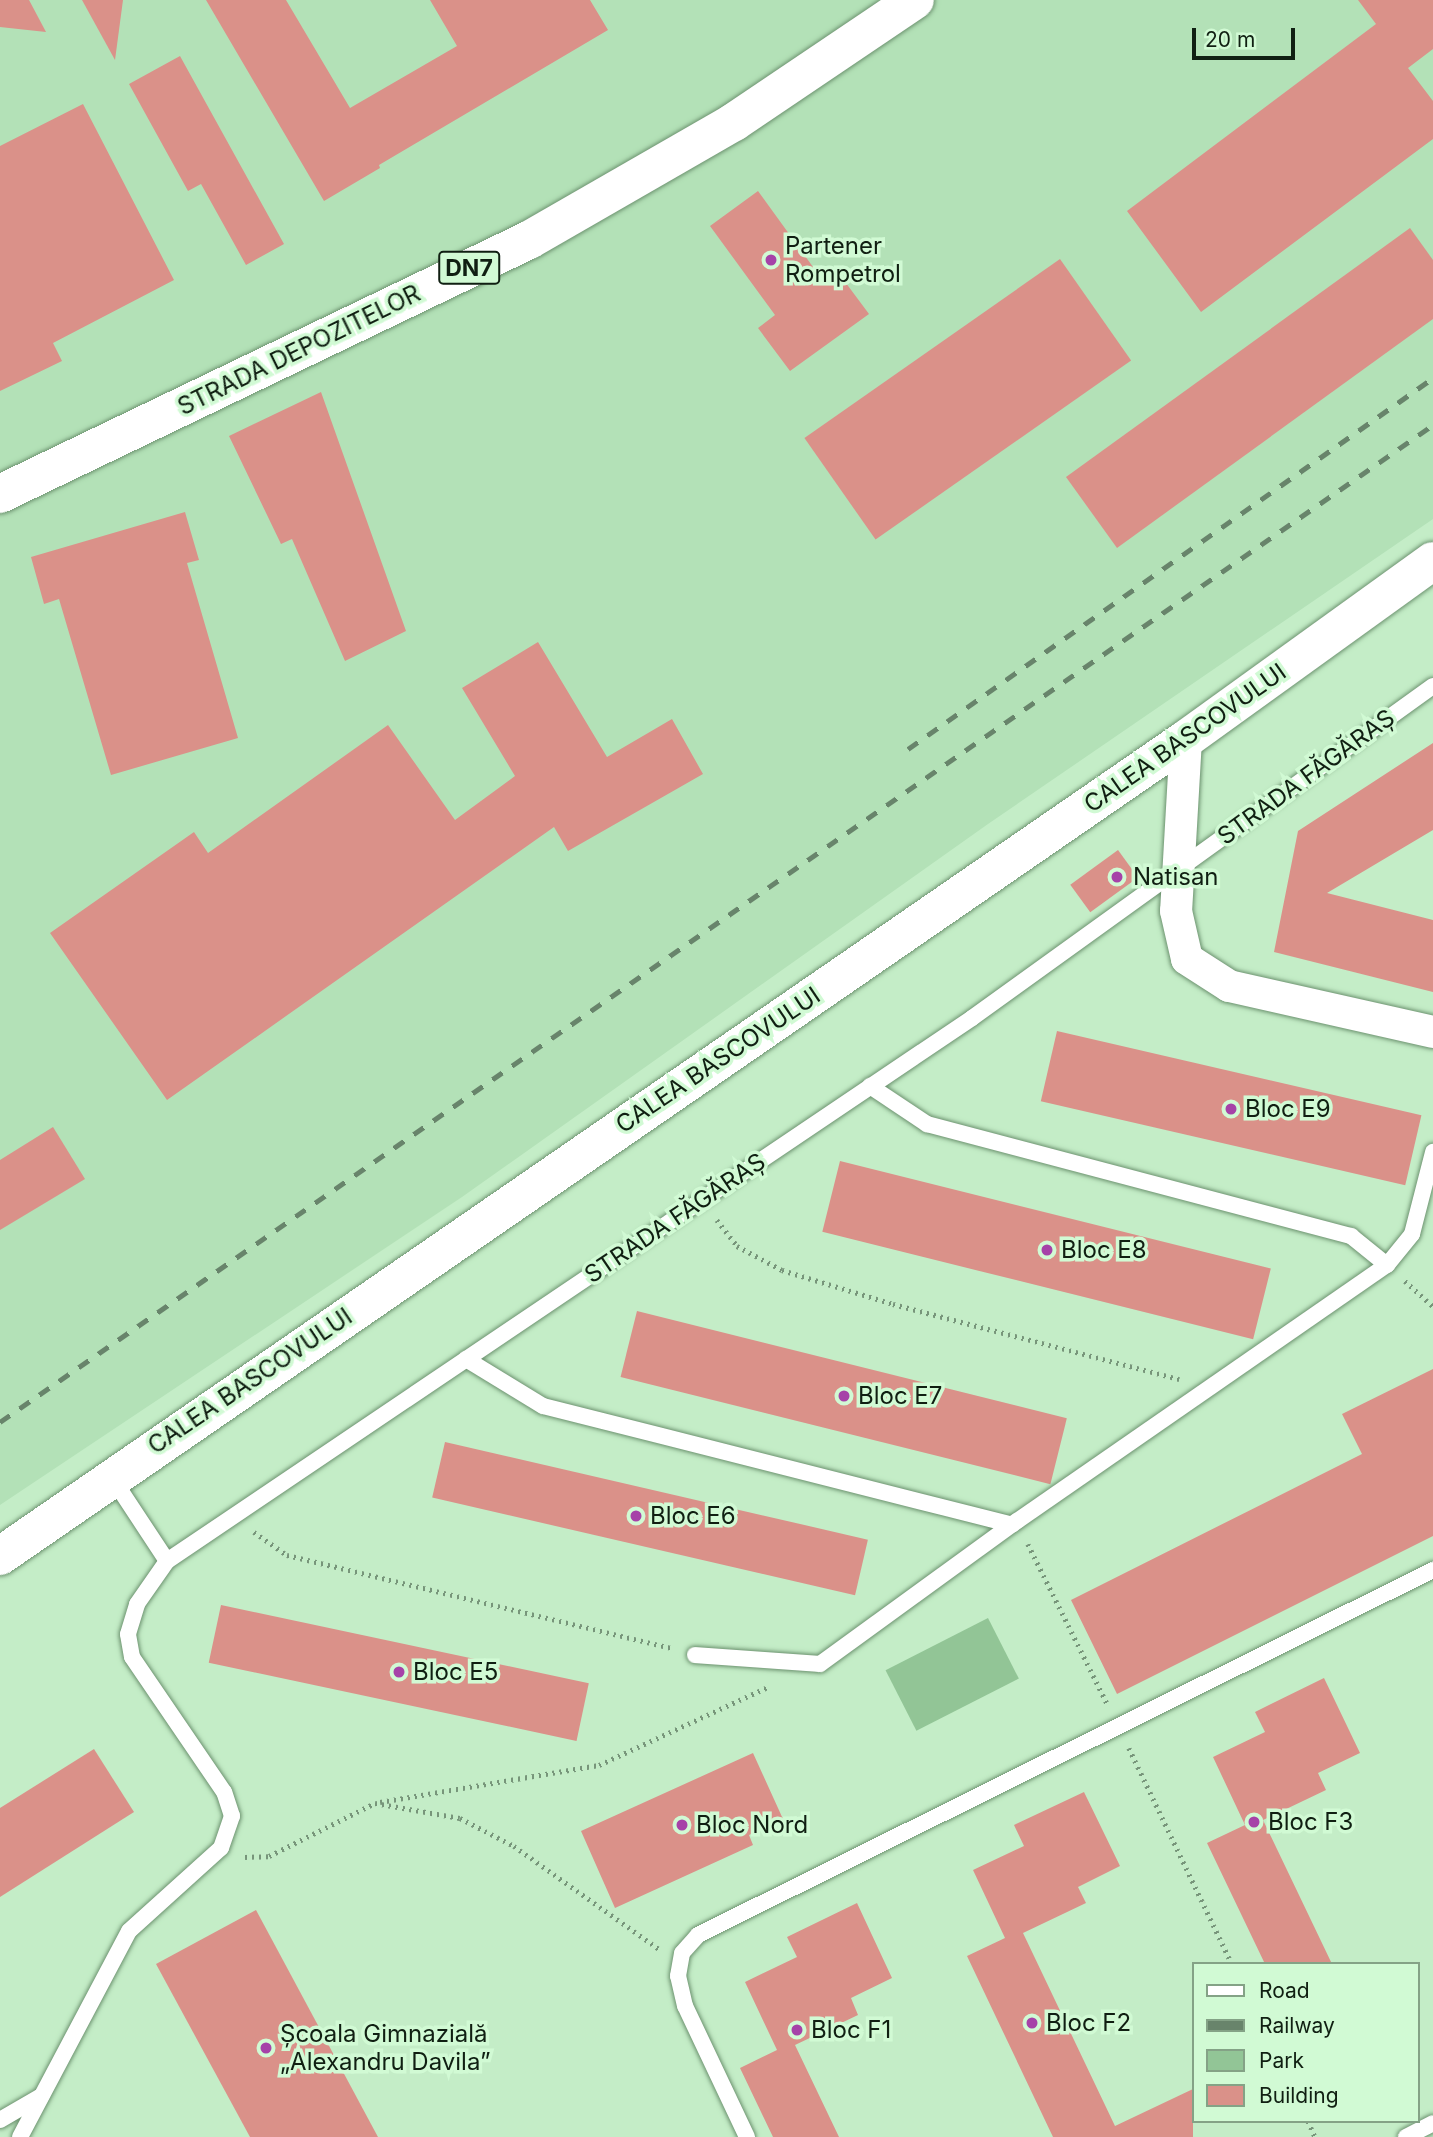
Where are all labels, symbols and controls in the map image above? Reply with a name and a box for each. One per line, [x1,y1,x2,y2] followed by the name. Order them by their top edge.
[1195,14,1298,58] scale bar
[1205,27,1255,52] text: 20 m
[785,232,901,288] place label: Partener Rompetrol
[438,248,500,288] road number: DN7
[763,252,779,268] marker: Partener Rompetrol
[173,279,425,421] street label: STRADA DEPOZITELOR
[1078,657,1292,819] street label: CALEA BASCOVULUI
[1212,703,1400,851] street label: STRADA FĂGĂRAȘ
[1133,863,1219,891] place label: Natisan
[1107,867,1127,887] marker: Natisan
[610,981,826,1139] street label: CALEA BASCOVULUI
[1245,1095,1331,1123] place label: Bloc E9
[1223,1101,1239,1117] marker: Bloc E9
[579,1147,771,1289] street label: STRADA FĂGĂRAȘ
[1061,1236,1147,1264] place label: Bloc E8
[1039,1242,1055,1258] marker: Bloc E8
[142,1302,358,1460] street label: CALEA BASCOVULUI
[858,1382,942,1410] place label: Bloc E7
[836,1388,852,1404] marker: Bloc E7
[650,1502,736,1530] place label: Bloc E6
[628,1508,644,1524] marker: Bloc E6
[413,1658,498,1686] place label: Bloc E5
[391,1664,407,1680] marker: Bloc E5
[1268,1808,1353,1836] place label: Bloc F3
[696,1811,808,1839] place label: Bloc Nord
[1246,1814,1262,1830] marker: Bloc F3
[674,1817,690,1833] marker: Bloc Nord
[1192,1962,1419,2123] legend
[1259,1978,1310,2003] text: Road
[1046,2009,1131,2037] place label: Bloc F2
[1259,2013,1335,2038] text: Railway
[1024,2015,1040,2031] marker: Bloc F2
[811,2016,891,2044] place label: Bloc F1
[280,2020,490,2076] place label: Școala Gimnazială „Alexandru Davila”
[789,2022,805,2038] marker: Bloc F1
[258,2040,274,2056] marker: Școala Gimnazială „Alexandru Davila”
[1259,2048,1304,2073] text: Park
[1259,2083,1339,2108] text: Building

